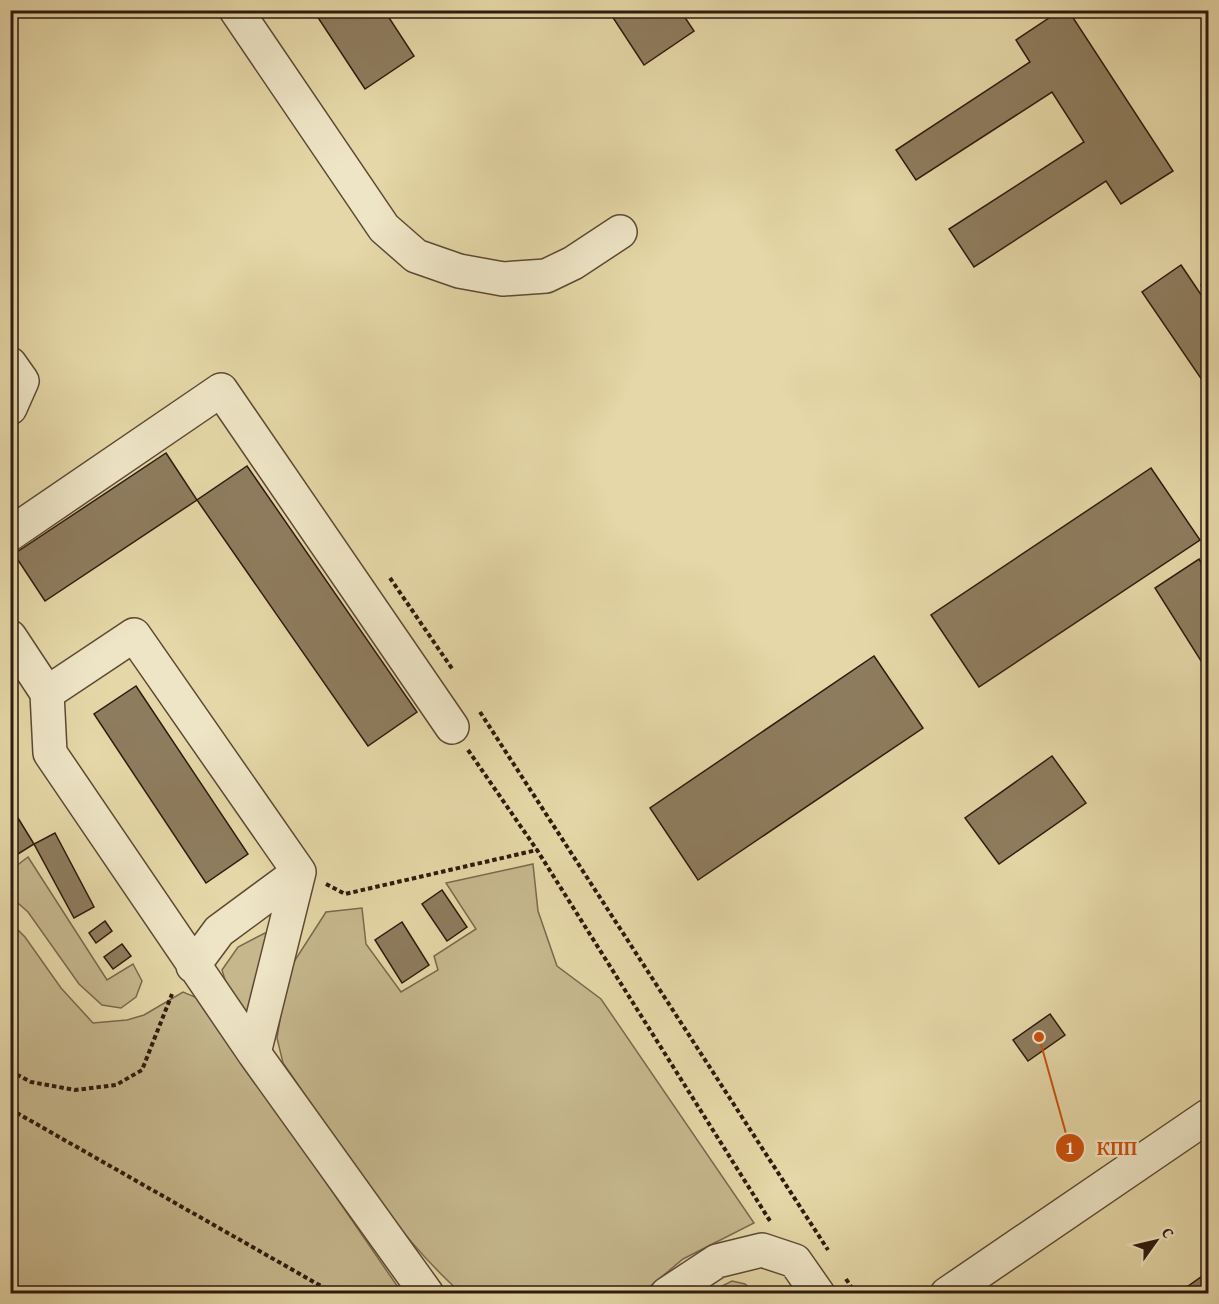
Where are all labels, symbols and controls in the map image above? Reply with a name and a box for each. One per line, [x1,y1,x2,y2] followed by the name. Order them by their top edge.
[1055,1129,1149,1167] callout: КПП
[1097,1133,1137,1162] text: КПП
[1065,1134,1075,1161] text: 1
[1126,1211,1186,1271] north arrow
[1156,1222,1181,1243] text: С

